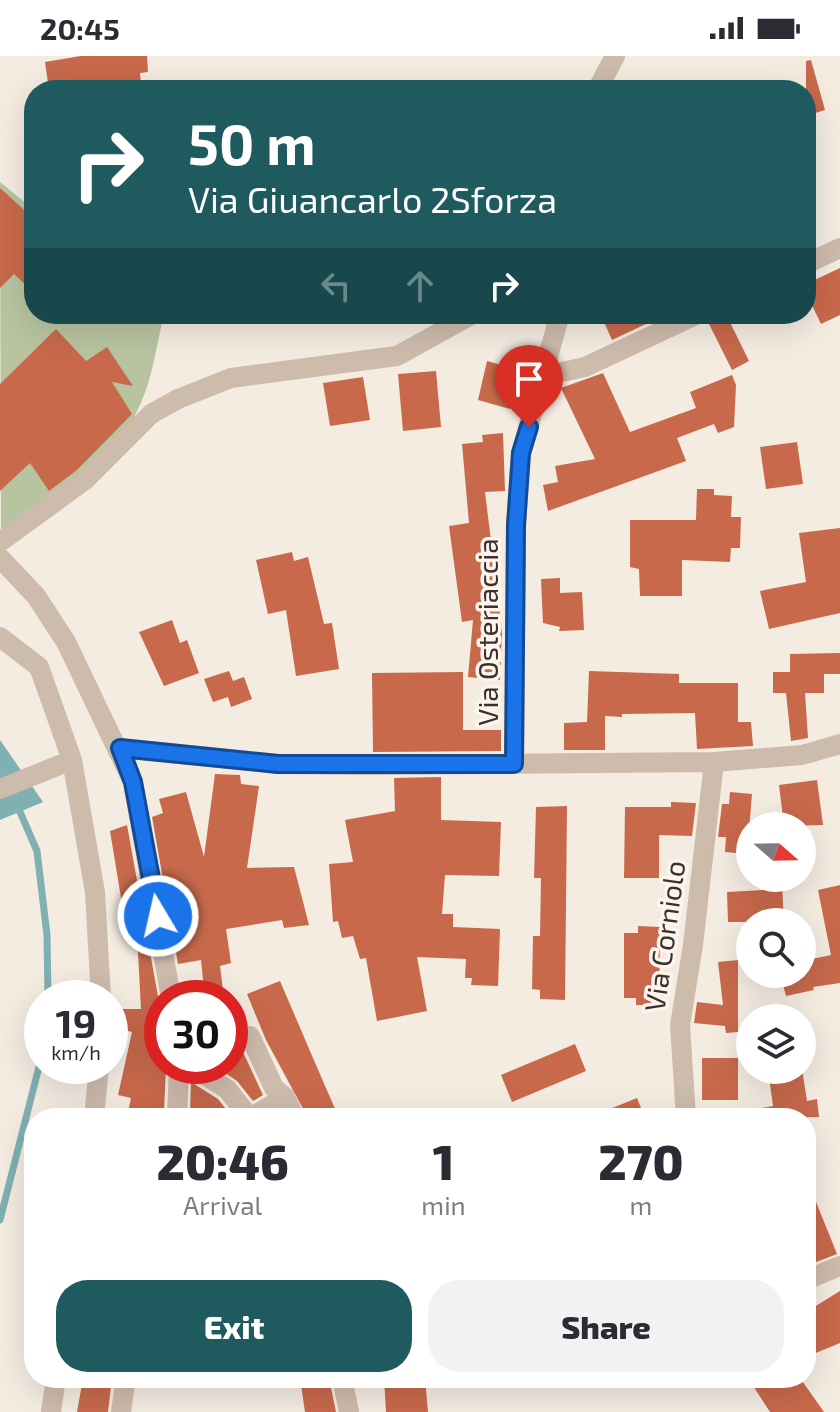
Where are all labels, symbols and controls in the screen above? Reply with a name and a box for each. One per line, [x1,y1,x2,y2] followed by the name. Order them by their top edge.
[40,10,120,46] text: 20:45
[188,109,316,176] text: 50 m
[56,112,160,216] icon: right
[188,177,557,220] text: Via Giuancarlo 2Sforza
[314,264,358,308] icon: left
[398,264,442,308] icon: ahead
[482,264,526,308] icon: right
[495,345,563,427] pin
[507,357,551,401] icon: arrive
[470,538,504,726] street label: Via Osteriaccia
[736,812,816,892] north arrow
[736,812,816,1084] map controls
[637,858,691,1014] street label: Via Corniolo
[116,874,200,958] position arrow
[736,908,816,988] button: search
[144,980,248,1084] speed limit sign: 30
[56,998,96,1046] text: 19
[736,1004,816,1084] button: layers
[51,1040,101,1064] text: km/h
[157,1132,289,1190] text: 20:46
[433,1132,454,1190] text: 1
[598,1132,683,1190] text: 270
[183,1189,262,1220] text: Arrival
[421,1189,466,1220] text: min
[629,1189,652,1220] text: m
[56,1280,412,1372] button: Exit
[428,1280,784,1372] button: Share

